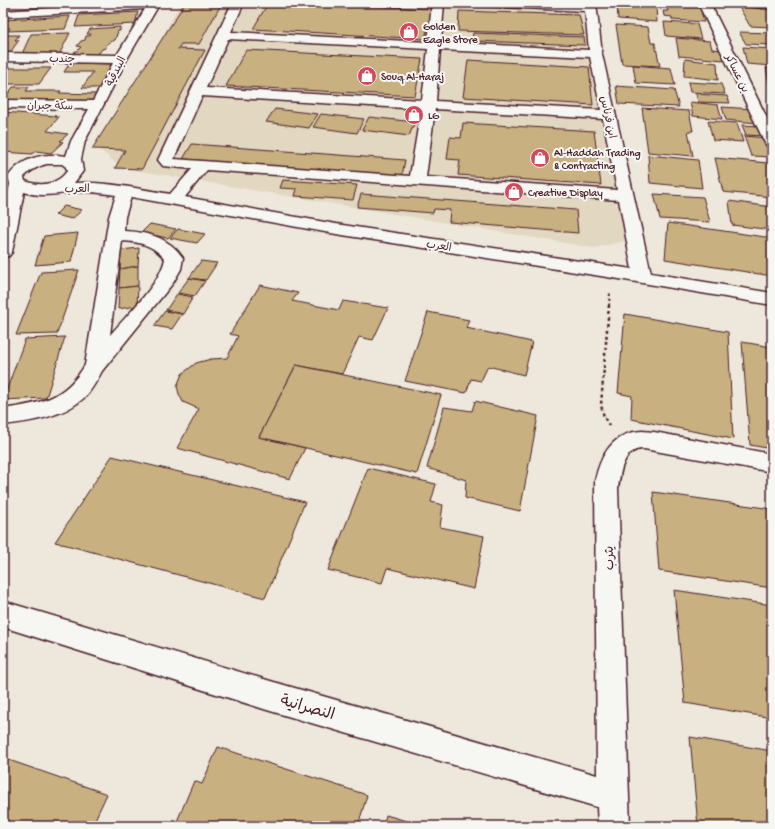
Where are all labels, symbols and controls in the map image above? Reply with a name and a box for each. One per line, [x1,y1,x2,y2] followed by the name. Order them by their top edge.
[398,21,420,43] shop icon: Golden Eagle Store
[423,22,478,47] place label: Golden Eagle Store
[721,52,751,95] street label: بن عساكر
[49,54,75,66] street label: جندب
[103,55,129,89] street label: البندقية
[356,65,378,87] shop icon: Souq Al-Haraj
[381,72,444,84] place label: Souq Al-Haraj
[597,95,618,140] street label: ابن فرناس
[27,100,73,113] street label: سكة جبران
[403,104,425,126] shop icon: LG
[428,111,440,123] place label: LG
[529,147,551,169] shop icon: Al-Haddah Trading & Contracting
[554,148,641,173] place label: Al-Haddah Trading & Contracting
[503,181,525,203] shop icon: Creative Display
[64,183,90,196] street label: العرب
[528,188,603,200] place label: Creative Display
[425,238,452,255] street label: العرب
[603,546,618,570] street label: يثرب
[278,692,337,726] street label: النصرانية

